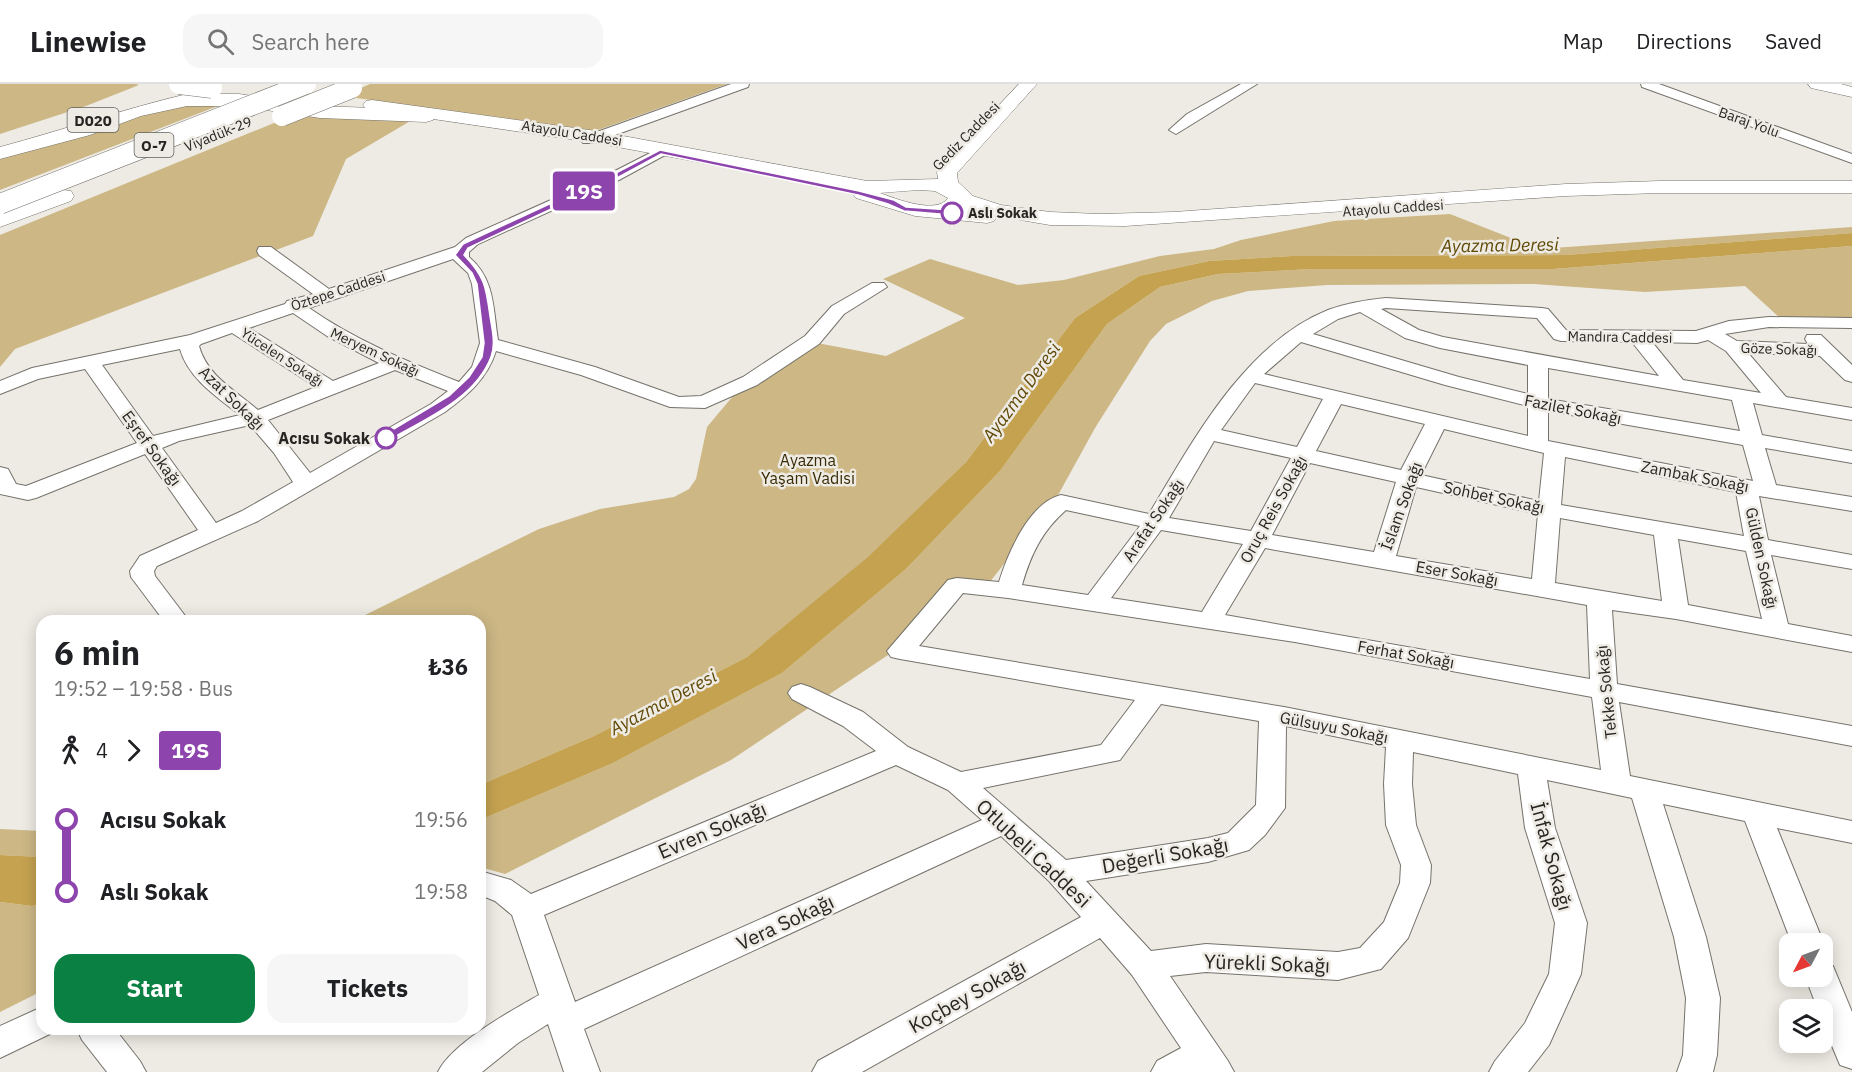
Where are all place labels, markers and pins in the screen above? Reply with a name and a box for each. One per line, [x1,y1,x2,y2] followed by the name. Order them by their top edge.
[941,202,963,224] marker: Aslı Sokak
[968,204,1038,222] place label: Aslı Sokak
[375,427,397,449] marker: Acısu Sokak
[278,428,371,448] place label: Acısu Sokak

